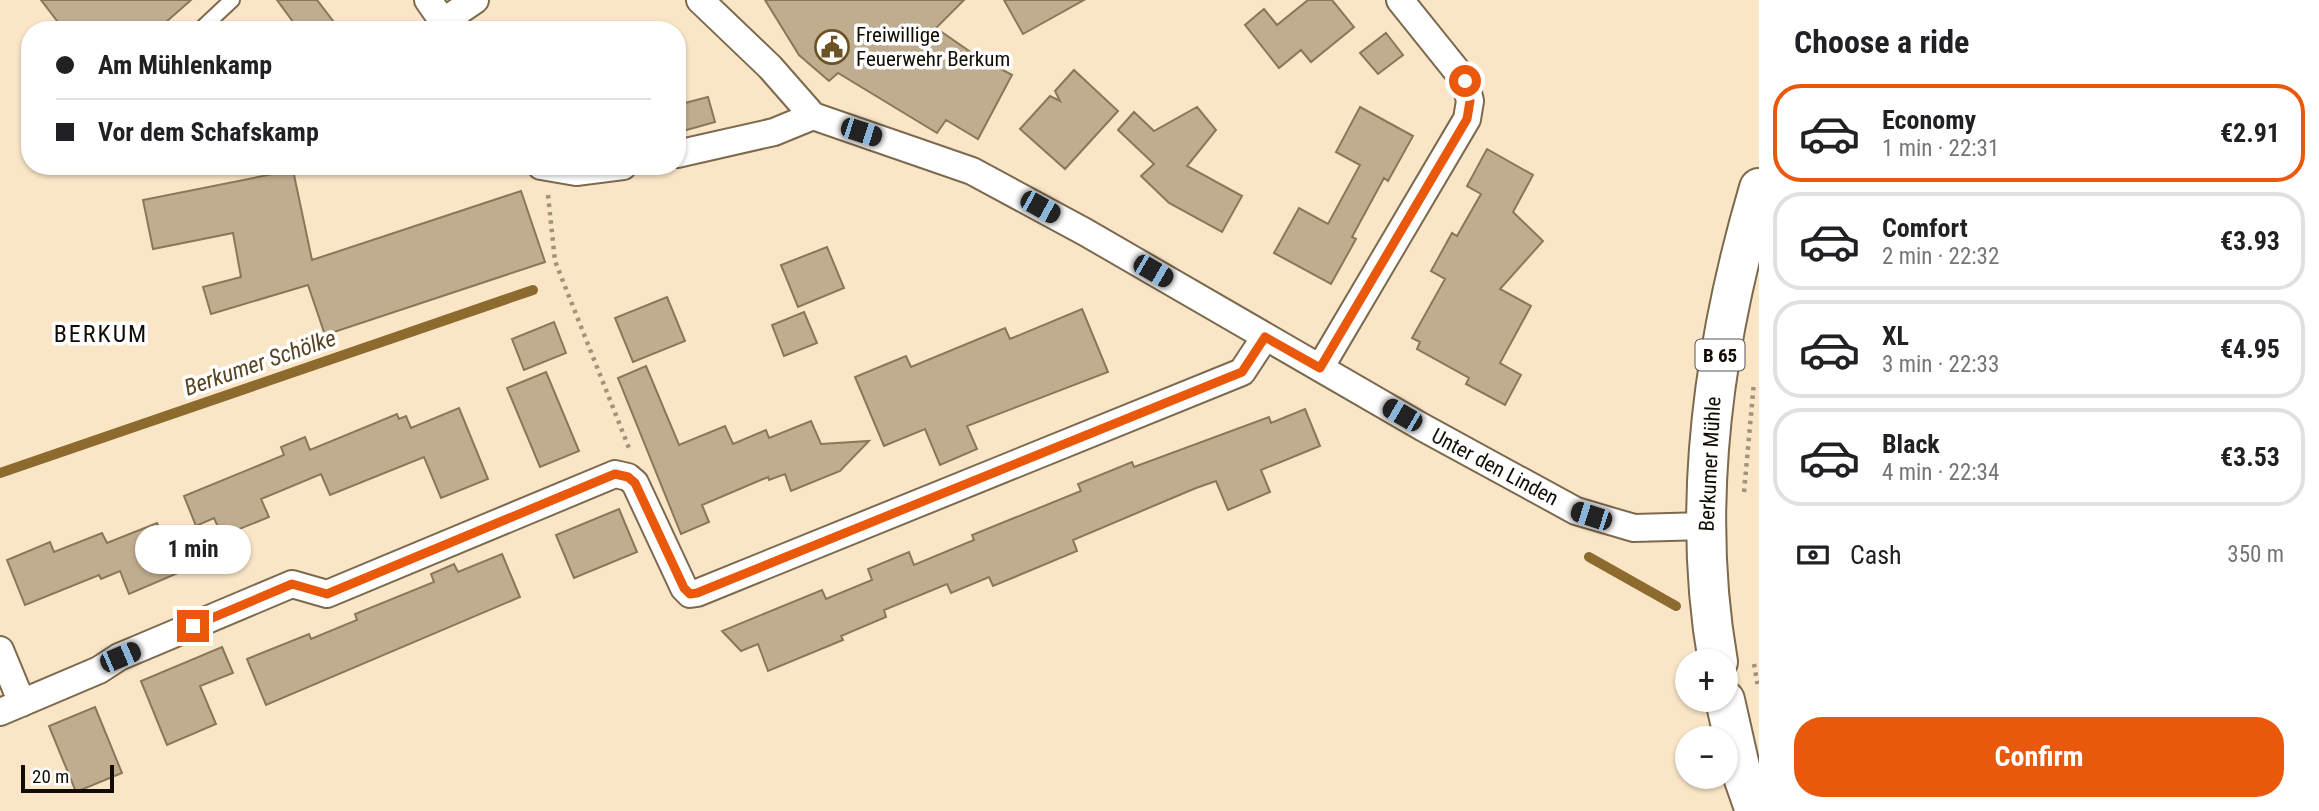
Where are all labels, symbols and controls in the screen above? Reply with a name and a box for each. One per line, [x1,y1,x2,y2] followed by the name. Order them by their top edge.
[856,23,1010,71] place label: Freiwillige Feuerwehr Berkum
[1794,23,1969,61] text: Choose a ride
[813,28,851,66] public building icon: Freiwillige Feuerwehr Berkum
[98,50,272,80] text: Am Mühlenkamp
[1449,65,1481,97] route start
[1798,102,1861,165] icon: car
[1882,105,1976,135] text: Economy
[838,116,885,148] car
[98,117,319,147] text: Vor dem Schafskamp
[2220,118,2280,148] text: €2.91
[1882,135,1999,162] text: 1 min · 22:31
[1017,188,1064,226] car
[1798,210,1861,273] icon: car
[1882,213,1968,243] text: Comfort
[2220,226,2280,256] text: €3.93
[1882,243,1999,270] text: 2 min · 22:32
[1130,251,1177,291] car
[1798,318,1861,381] icon: car
[54,320,148,348] district label: BERKUM
[1882,321,1909,351] text: XL
[181,324,339,402] water label: Berkumer Schölke
[2220,334,2280,364] text: €4.95
[1696,340,1744,370] road number: B 65
[1882,351,1999,378] text: 3 min · 22:33
[1379,395,1426,435] car
[1694,396,1726,532] street label: Berkumer Mühle
[1428,424,1562,510] street label: Unter den Linden
[1798,426,1861,489] icon: car
[1882,429,1940,459] text: Black
[2220,442,2280,472] text: €3.53
[1882,459,1999,486] text: 4 min · 22:34
[1568,500,1615,532] car
[135,524,251,574] callout: 1 min
[167,536,219,563] text: 1 min
[1794,536,1832,574] icon: cash
[1850,540,1902,570] text: Cash
[2227,541,2284,568] text: 350 m
[177,610,209,642] route end
[97,639,144,675] car
[1675,649,1738,789] map controls
[1675,649,1738,712] button: +
[1794,717,2284,797] button: Confirm
[1675,726,1738,789] button: −
[21,762,114,794] scale bar
[32,765,69,788] text: 20 m

